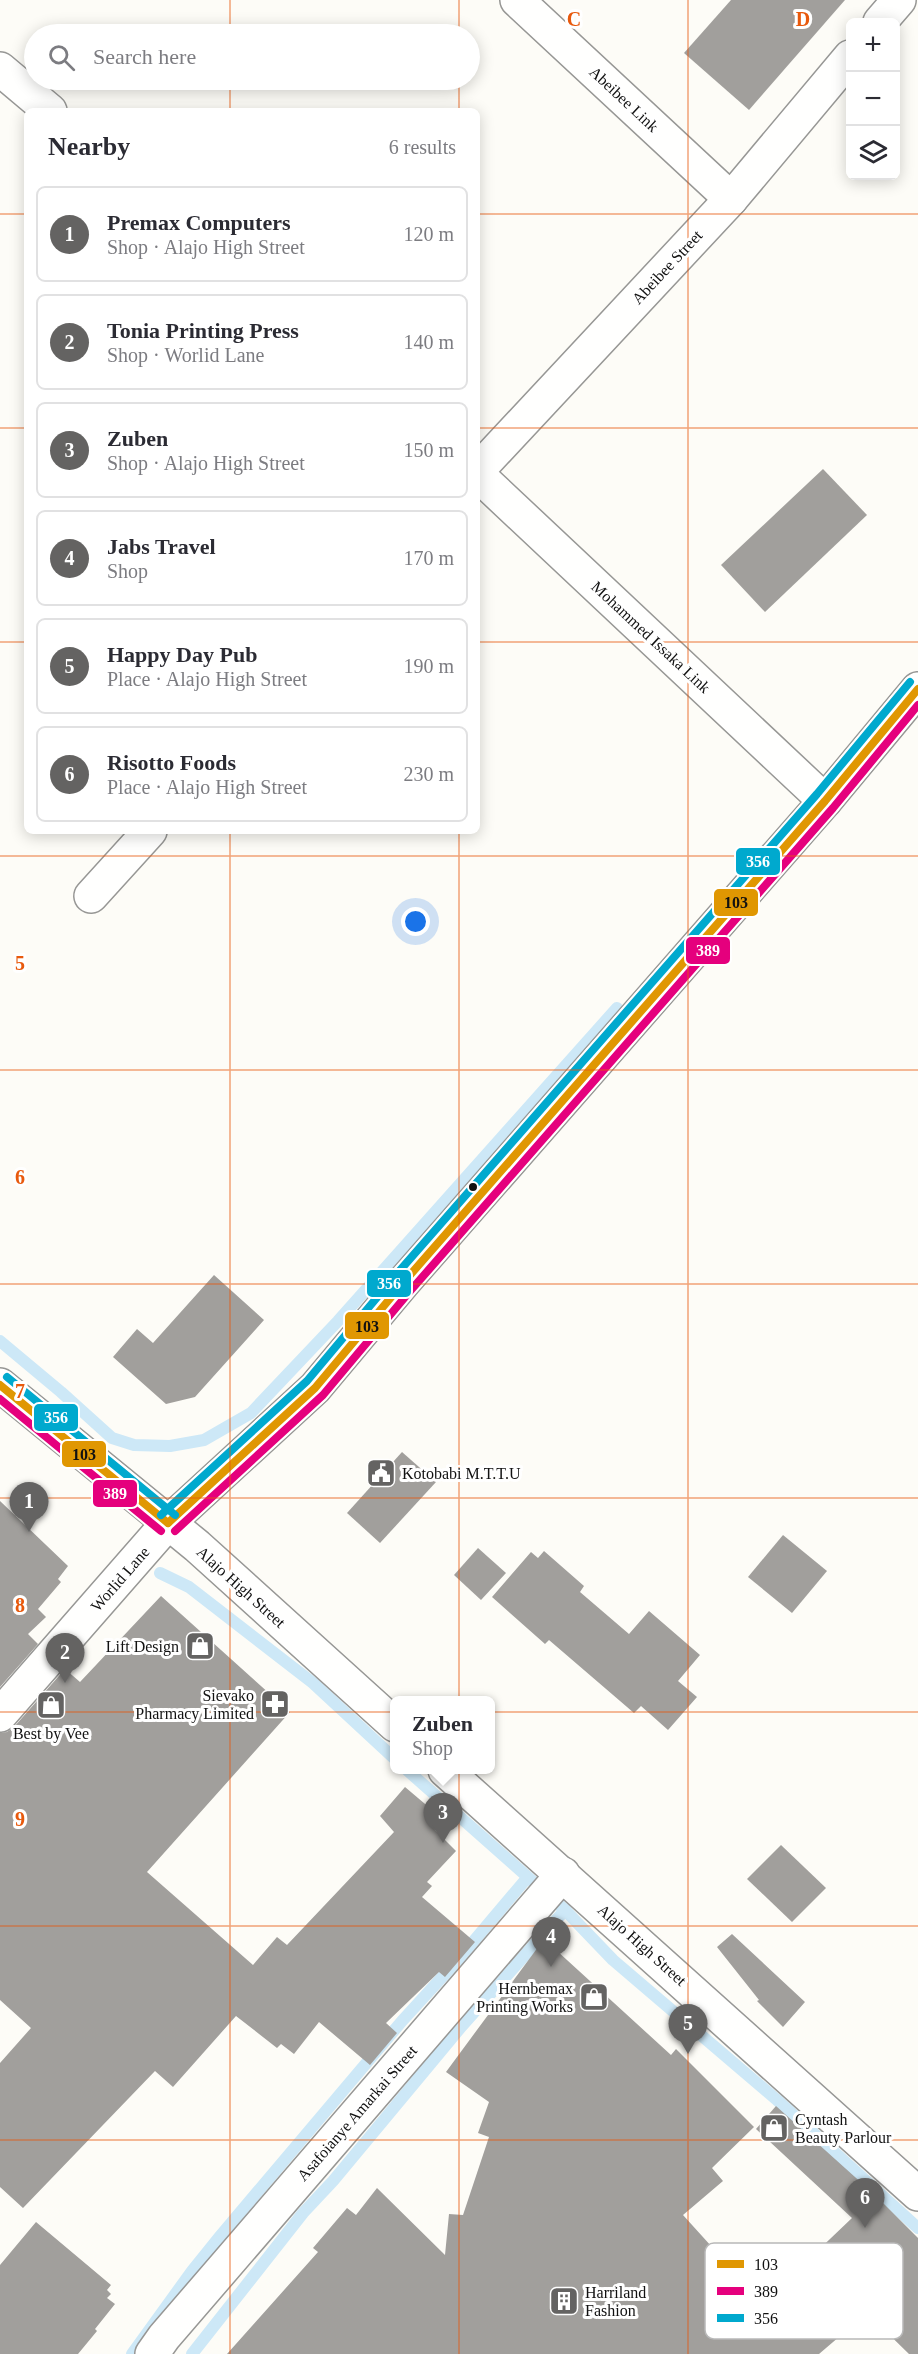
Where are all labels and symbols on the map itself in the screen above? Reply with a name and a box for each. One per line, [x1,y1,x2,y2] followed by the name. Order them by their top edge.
[567,8,581,30] text: C
[796,8,810,30] text: D
[586,63,662,135] street label: Abeibee Link
[629,226,706,307] street label: Abeibee Street
[588,578,714,696] street label: Mohammed Issaka Link
[735,847,781,876] line badge: 356
[746,853,770,870] text: 356
[713,888,759,917] line badge: 103
[724,894,748,911] text: 103
[401,907,430,936] your location
[685,936,731,965] line badge: 389
[696,942,720,959] text: 389
[15,952,25,974] text: 5
[15,1166,25,1188] text: 6
[467,1181,479,1193] unlabelled marker
[366,1269,412,1298] line badge: 356
[377,1275,401,1292] text: 356
[344,1311,390,1340] line badge: 103
[355,1318,379,1335] text: 103
[15,1380,25,1402] text: 7
[33,1403,79,1432] line badge: 356
[44,1409,68,1426] text: 356
[61,1440,107,1468] line badge: 103
[72,1446,96,1463] text: 103
[365,1457,397,1489] public building icon: Kotobabi M.T.T.U
[402,1465,521,1482] place label: Kotobabi M.T.T.U
[92,1479,138,1508] line badge: 389
[9,1482,48,1532] pin: 1
[103,1485,127,1502] text: 389
[87,1543,153,1615] street label: Worlid Lane
[193,1543,289,1632] street label: Alajo High Street
[15,1594,25,1616] text: 8
[184,1630,216,1662] shop icon: Lift Design
[46,1634,84,1683] pin: 2
[106,1638,179,1656] place label: Lift Design
[135,1687,254,1723] place label: Sievako Pharmacy Limited
[259,1688,291,1720] pharmacy icon: Sievako Pharmacy Limited
[35,1689,67,1721] shop icon: Best by Vee
[13,1725,89,1743] place label: Best by Vee
[424,1794,462,1843] pin: 3
[15,1808,25,1830] text: 9
[594,1901,690,1990] street label: Alajo High Street
[532,1918,570,1967] pin: 4
[476,1980,573,2016] place label: Hernbemax Printing Works
[578,1981,610,2013] shop icon: Hernbemax Printing Works
[668,2004,708,2054] pin: 5
[294,2042,421,2185] street label: Asafoianye Amarkai Street
[795,2111,892,2147] place label: Cyntash Beauty Parlour
[758,2112,790,2144] shop icon: Cyntash Beauty Parlour
[846,2178,884,2228] pin: 6
[705,2243,903,2339] legend
[754,2256,778,2273] text: 103
[754,2283,778,2300] text: 389
[585,2284,646,2319] place label: Harriland Fashion
[548,2285,580,2317] building icon: Harriland Fashion
[754,2310,778,2327] text: 356

